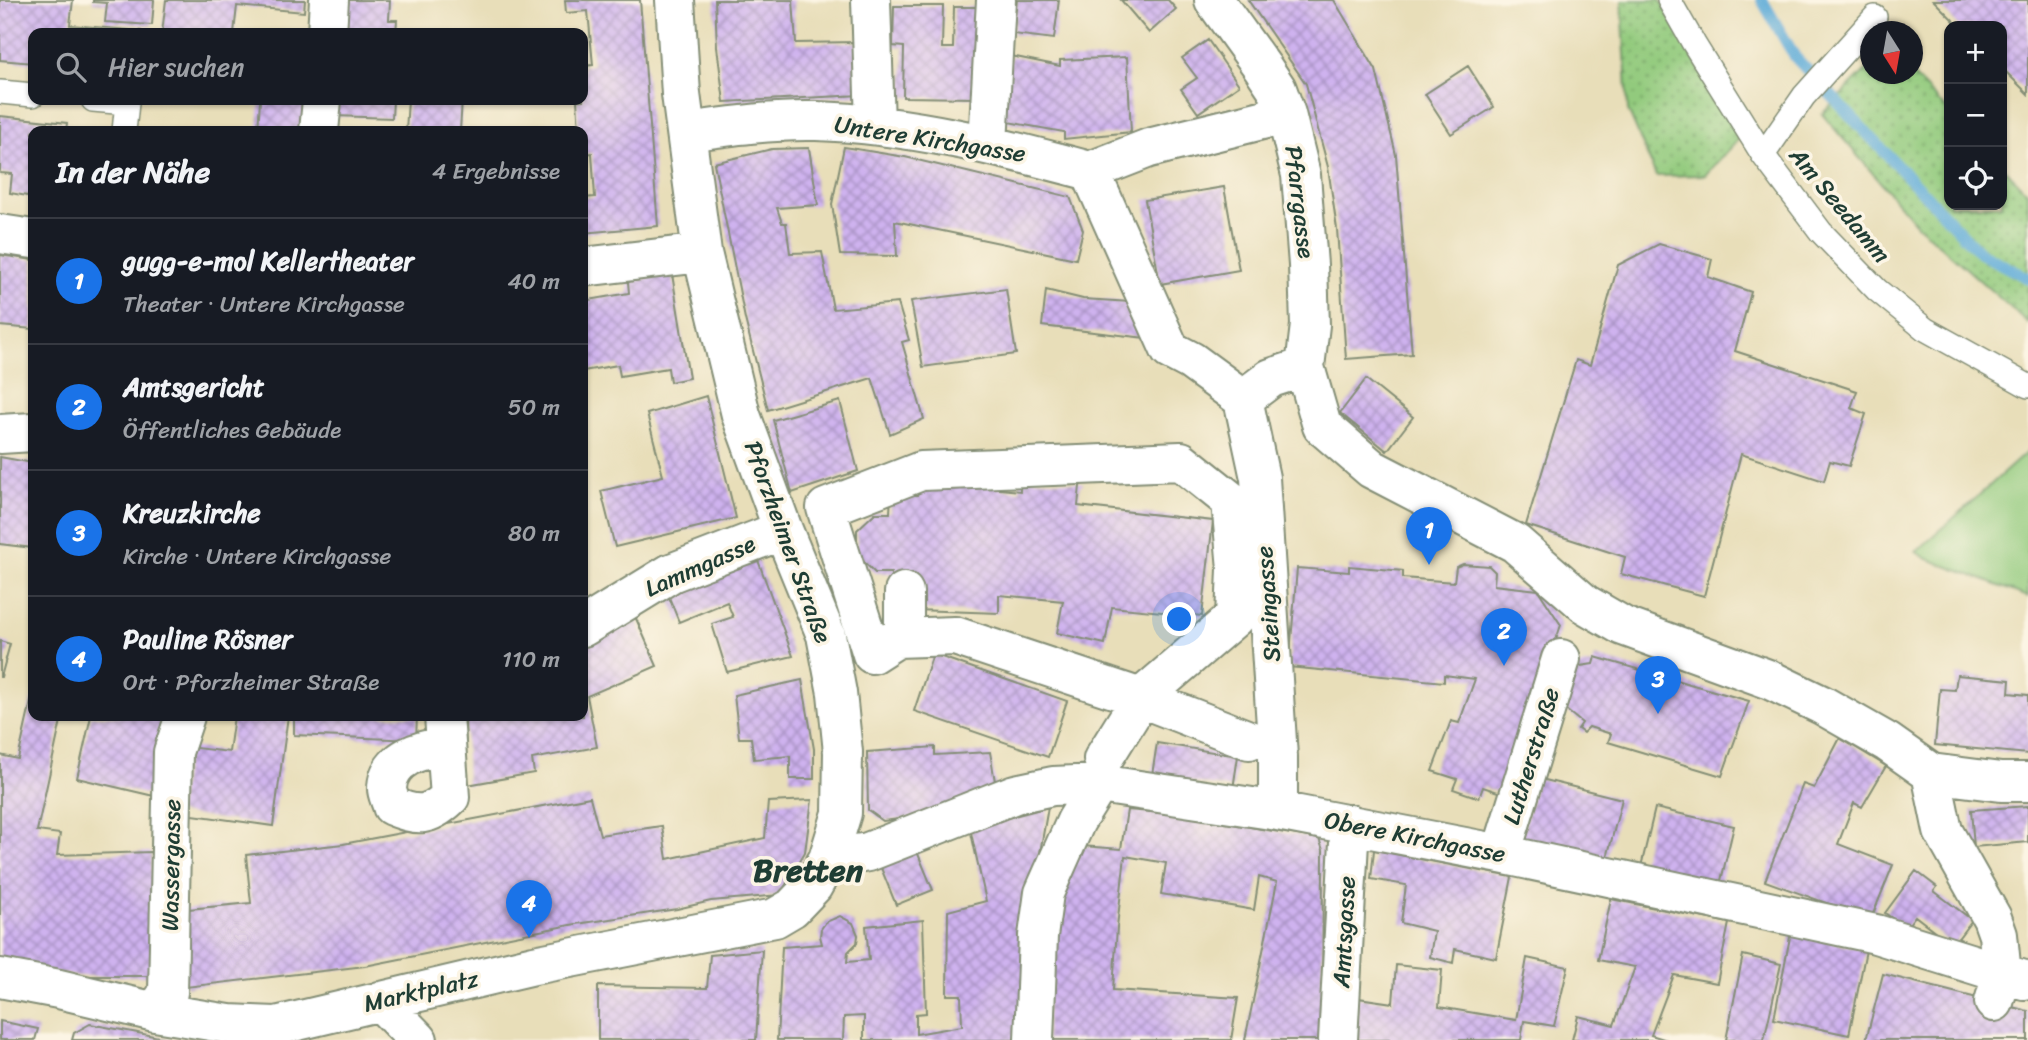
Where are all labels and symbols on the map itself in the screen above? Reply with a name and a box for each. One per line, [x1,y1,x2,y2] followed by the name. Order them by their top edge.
[1860,21,1923,84] north arrow
[831,103,1029,175] street label: Untere Kirchgasse
[1778,136,1902,273] street label: Am Seedamm
[1272,143,1328,261] street label: Pfarrgasse
[732,435,844,649] street label: Pforzheimer Straße
[1406,507,1452,565] pin: 1
[638,523,763,609] street label: Lammgasse
[1243,545,1293,663] street label: Steingasse
[1162,602,1196,636] your location
[1481,608,1527,666] pin: 2
[1635,656,1681,714] pin: 3
[1490,682,1572,830] street label: Lutherstraße
[149,799,193,931] street label: Wassergasse
[1321,799,1509,875] street label: Obere Kirchgasse
[753,842,864,899] district label: Bretten
[1320,875,1368,990] street label: Amtsgasse
[506,880,552,938] pin: 4
[360,957,483,1025] street label: Marktplatz

